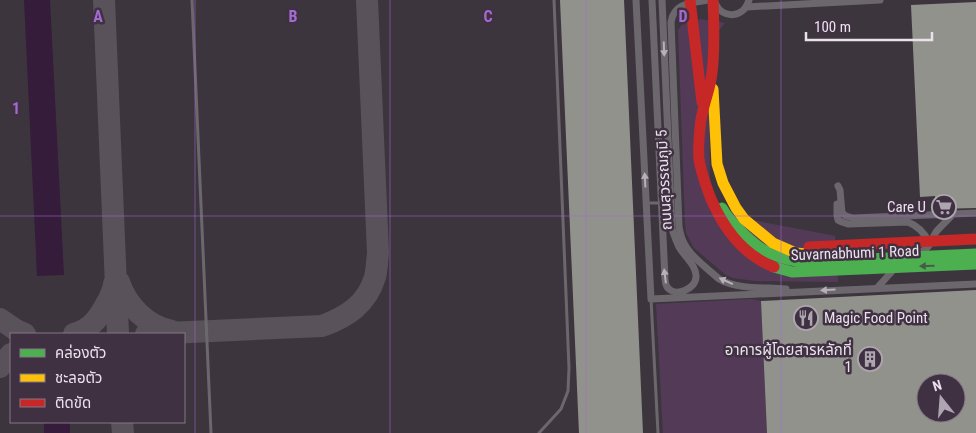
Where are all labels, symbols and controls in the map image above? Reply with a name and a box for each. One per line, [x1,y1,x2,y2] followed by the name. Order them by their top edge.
[93,7,103,26] text: A
[289,7,298,26] text: B
[483,7,493,26] text: C
[678,7,688,26] text: D
[806,10,932,42] scale bar
[814,18,851,36] text: 100 m
[661,41,669,57] one-way arrow
[12,99,20,118] text: 1
[652,129,676,231] street label: ถนนสุวรรณภูมิ 5
[640,172,648,188] one-way arrow
[931,194,957,220] supermarket icon: Care U
[887,198,926,216] place label: Care U
[790,242,920,264] street label: Suvarnabhumi 1 Road
[919,262,935,270] one-way arrow
[661,268,669,284] one-way arrow
[719,277,733,285] one-way arrow
[820,287,836,295] one-way arrow
[793,305,819,331] restaurant icon: Magic Food Point
[824,309,928,327] place label: Magic Food Point
[10,333,185,423] legend
[725,339,852,376] place label: อาคารผู้โดยสารหลักที่ 1
[55,344,106,362] text: คล่องตัว
[857,346,883,372] building icon: อาคารผู้โดยสารหลักที่ 1
[55,369,102,387] text: ชะลอตัว
[916,373,966,423] north arrow
[931,377,944,394] text: N
[55,394,91,412] text: ติดขัด

